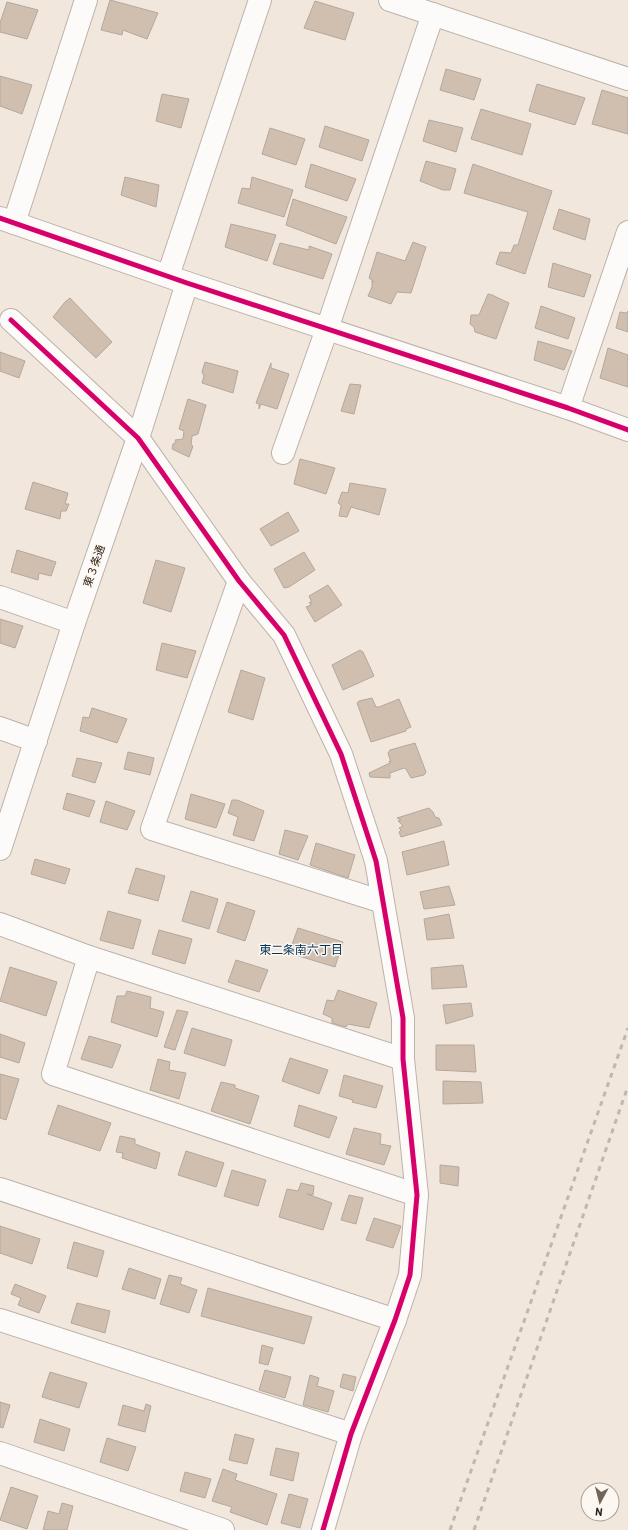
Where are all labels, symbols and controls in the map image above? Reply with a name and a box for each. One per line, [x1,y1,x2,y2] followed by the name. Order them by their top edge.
[80,543,107,589] street label: 東３条通
[259,942,343,956] district label: 東二条南六丁目
[580,1482,620,1522] north arrow
[594,1506,603,1519] text: N

